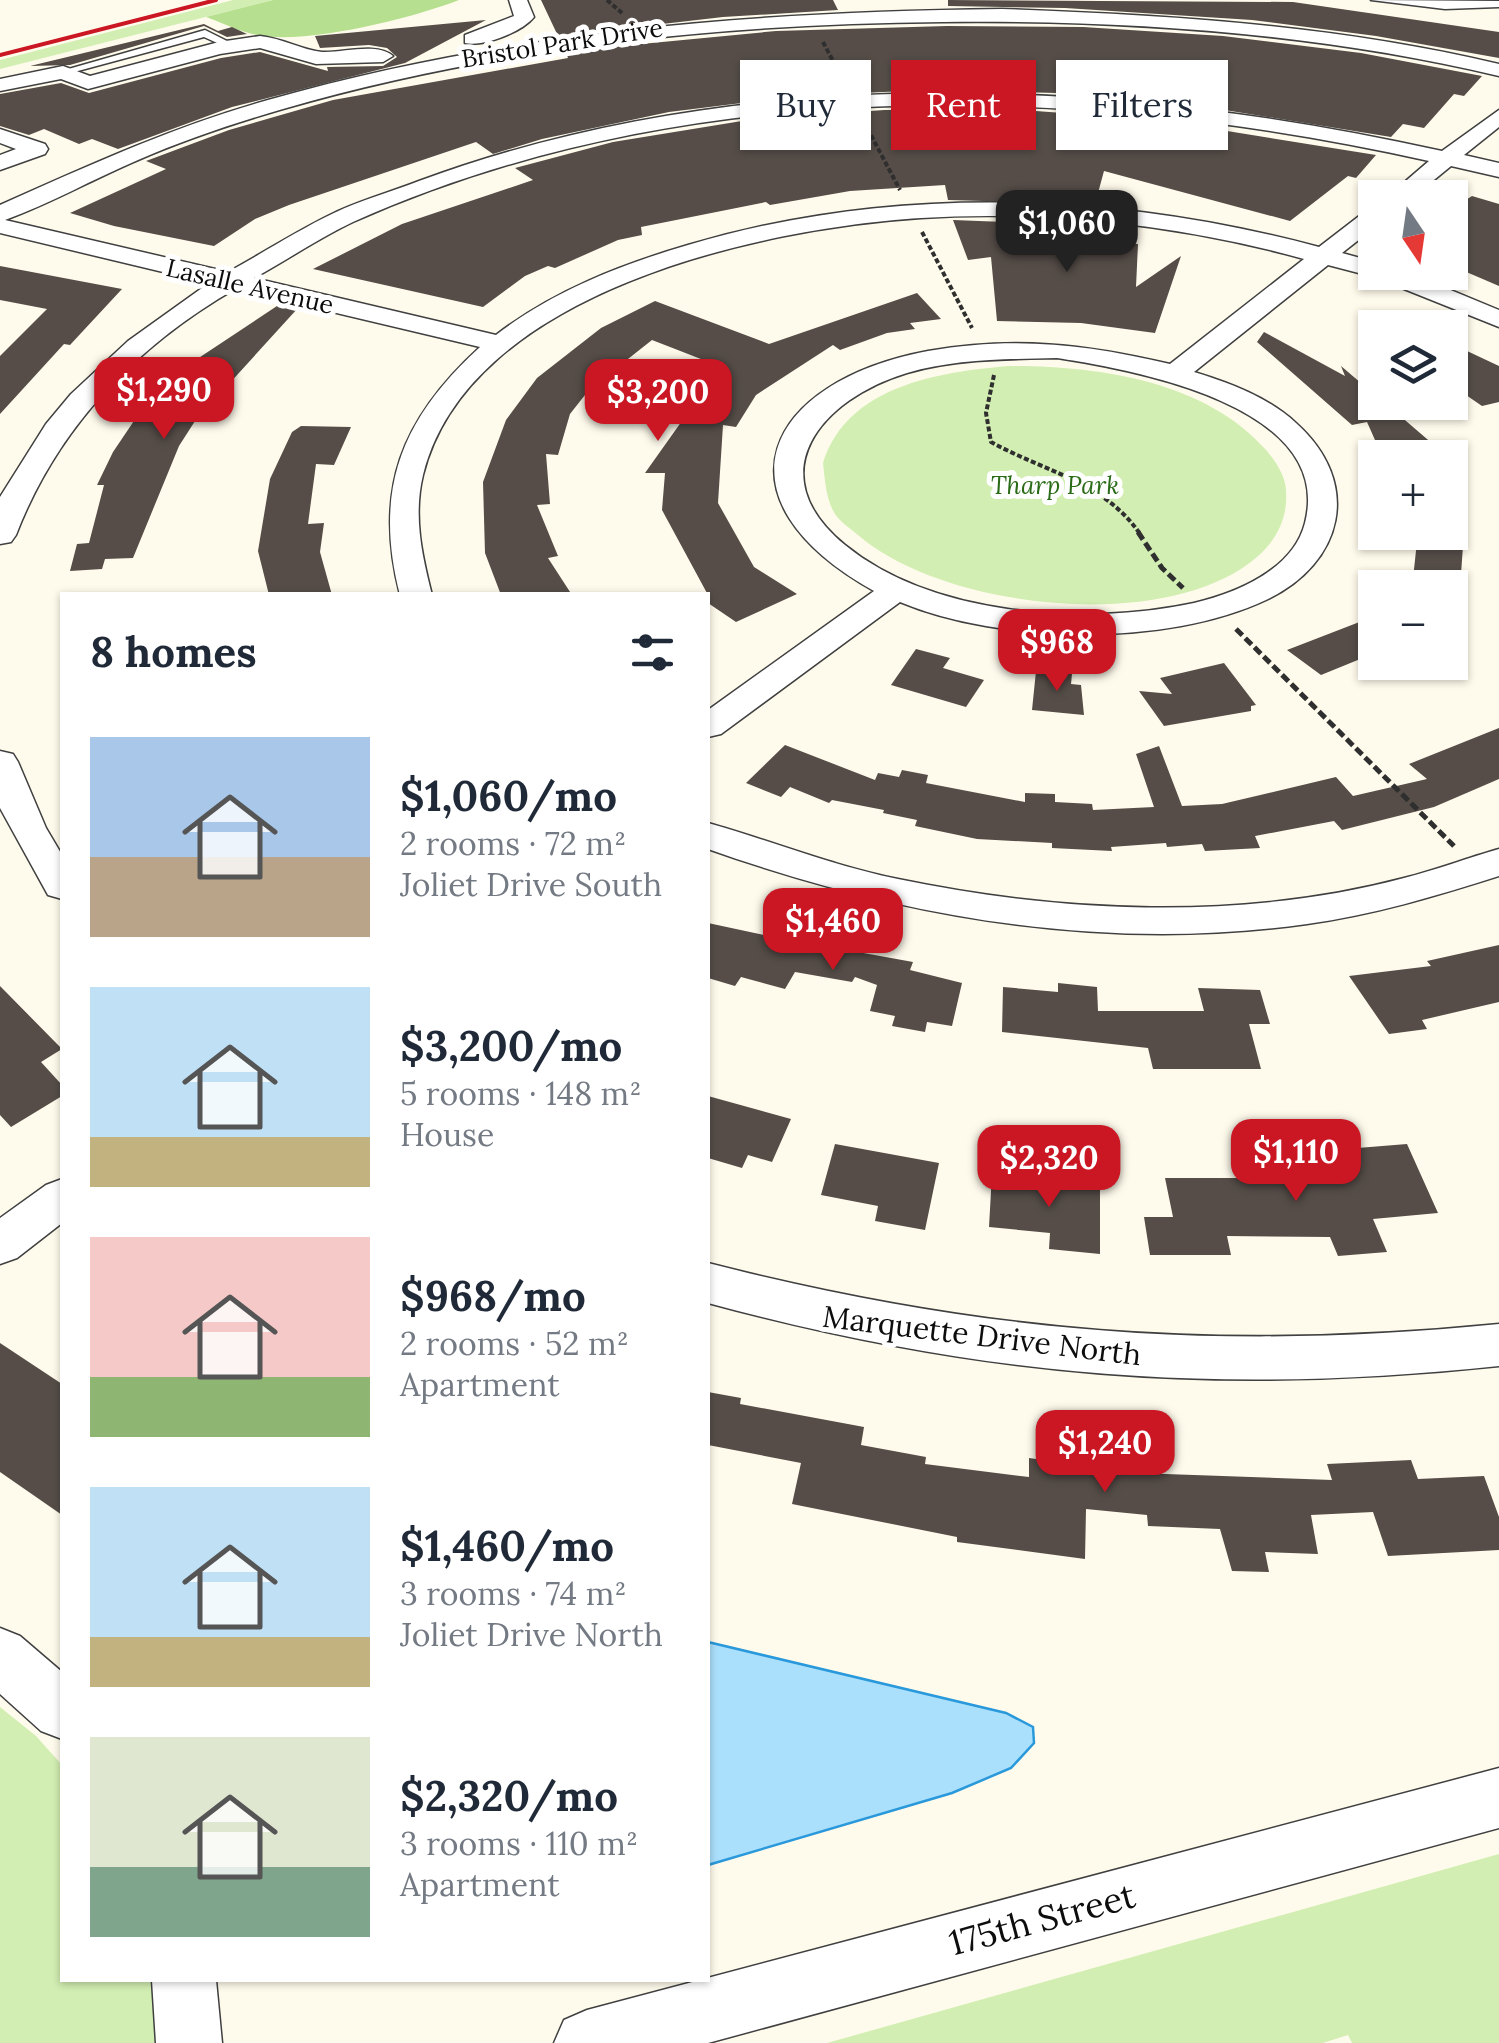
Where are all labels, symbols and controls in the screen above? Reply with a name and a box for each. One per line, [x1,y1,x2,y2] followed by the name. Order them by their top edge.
[459,11,665,75] street label: Bristol Park Drive
[740,60,871,150] chip: Buy
[891,60,1036,150] chip: Rent
[1056,60,1228,150] chip: Filters
[1358,180,1468,290] north arrow
[1358,180,1468,680] map controls
[986,190,1148,275] pin: $1,060
[1018,202,1116,243] text: $1,060
[163,251,337,321] street label: Lasalle Avenue
[1358,310,1468,420] button: layers
[83,357,245,442] pin: $1,290
[577,359,739,444] pin: $3,200
[116,369,212,410] text: $1,290
[607,371,709,412] text: $3,200
[1358,440,1468,550] button: +
[991,469,1119,501] park label: Tharp Park
[1358,570,1468,680] button: −
[998,609,1116,694] pin: $968
[1020,621,1094,662] text: $968
[90,625,257,679] text: 8 homes
[625,625,680,680] icon: filters
[400,769,617,823] text: $1,060/mo
[170,777,290,897] icon: home
[400,823,626,864] text: 2 rooms · 72 m²
[400,864,662,905] text: Joliet Drive South
[752,888,914,973] pin: $1,460
[785,900,881,941] text: $1,460
[400,1019,622,1073] text: $3,200/mo
[170,1027,290,1147] icon: home
[400,1073,642,1114] text: 5 rooms · 148 m²
[400,1114,494,1155] text: House
[1215,1119,1377,1204] pin: $1,110
[968,1125,1130,1210] pin: $2,320
[1253,1131,1339,1172] text: $1,110
[999,1137,1099,1178] text: $2,320
[400,1269,586,1323] text: $968/mo
[170,1277,290,1397] icon: home
[821,1297,1143,1373] street label: Marquette Drive North
[400,1323,629,1364] text: 2 rooms · 52 m²
[400,1364,560,1405] text: Apartment
[1024,1410,1186,1495] pin: $1,240
[1058,1422,1152,1463] text: $1,240
[400,1519,614,1573] text: $1,460/mo
[170,1527,290,1647] icon: home
[400,1573,627,1614] text: 3 rooms · 74 m²
[400,1614,663,1655] text: Joliet Drive North
[400,1769,618,1823] text: $2,320/mo
[170,1777,290,1897] icon: home
[400,1823,638,1864] text: 3 rooms · 110 m²
[400,1864,560,1905] text: Apartment
[944,1872,1140,1965] street label: 175th Street

